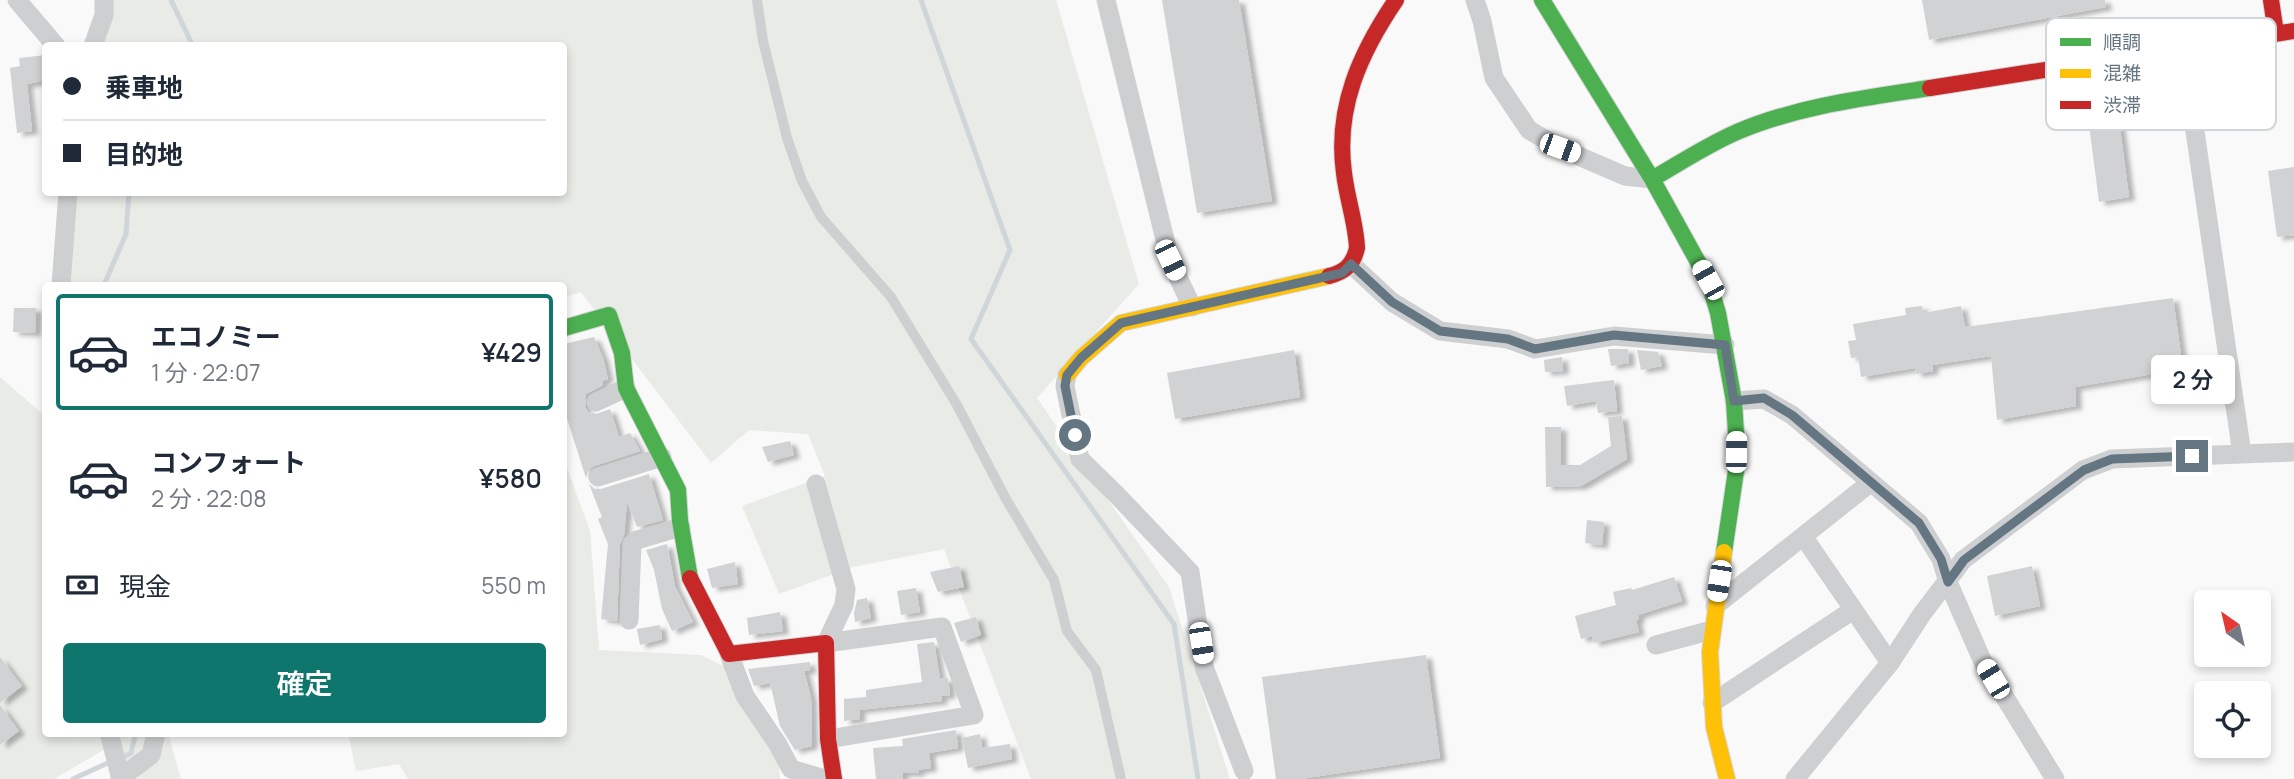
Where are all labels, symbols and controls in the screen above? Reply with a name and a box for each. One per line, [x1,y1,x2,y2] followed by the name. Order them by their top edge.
[2046,18,2276,130] legend
[2103,29,2141,55] text: 順調
[2103,60,2141,86] text: 混雑
[105,69,183,105] text: 乗車地
[2103,92,2141,118] text: 渋滞
[1537,131,1584,165] car
[105,136,183,172] text: 目的地
[1152,237,1189,283] car
[1689,257,1728,303] car
[151,318,281,354] text: エコノミー
[67,321,130,384] icon: car
[481,334,542,370] text: ¥429
[2150,354,2234,404] callout: 2 分
[151,356,261,388] text: 1 分 · 22:07
[2172,363,2214,395] text: 2 分
[1059,419,1091,451] route start
[1726,431,1747,473] car
[2176,440,2208,472] route end
[151,444,306,480] text: コンフォート
[67,447,130,510] icon: car
[479,460,542,496] text: ¥580
[151,482,267,514] text: 2 分 · 22:08
[1706,559,1733,603] car
[63,566,101,604] icon: cash
[119,568,171,604] text: 現金
[481,569,546,601] text: 550 m
[2194,590,2272,667] north arrow
[2194,590,2271,758] map controls
[1188,621,1215,665] car
[63,643,546,723] button: 確定
[1974,656,2013,702] car
[2194,681,2271,758] button: locate

